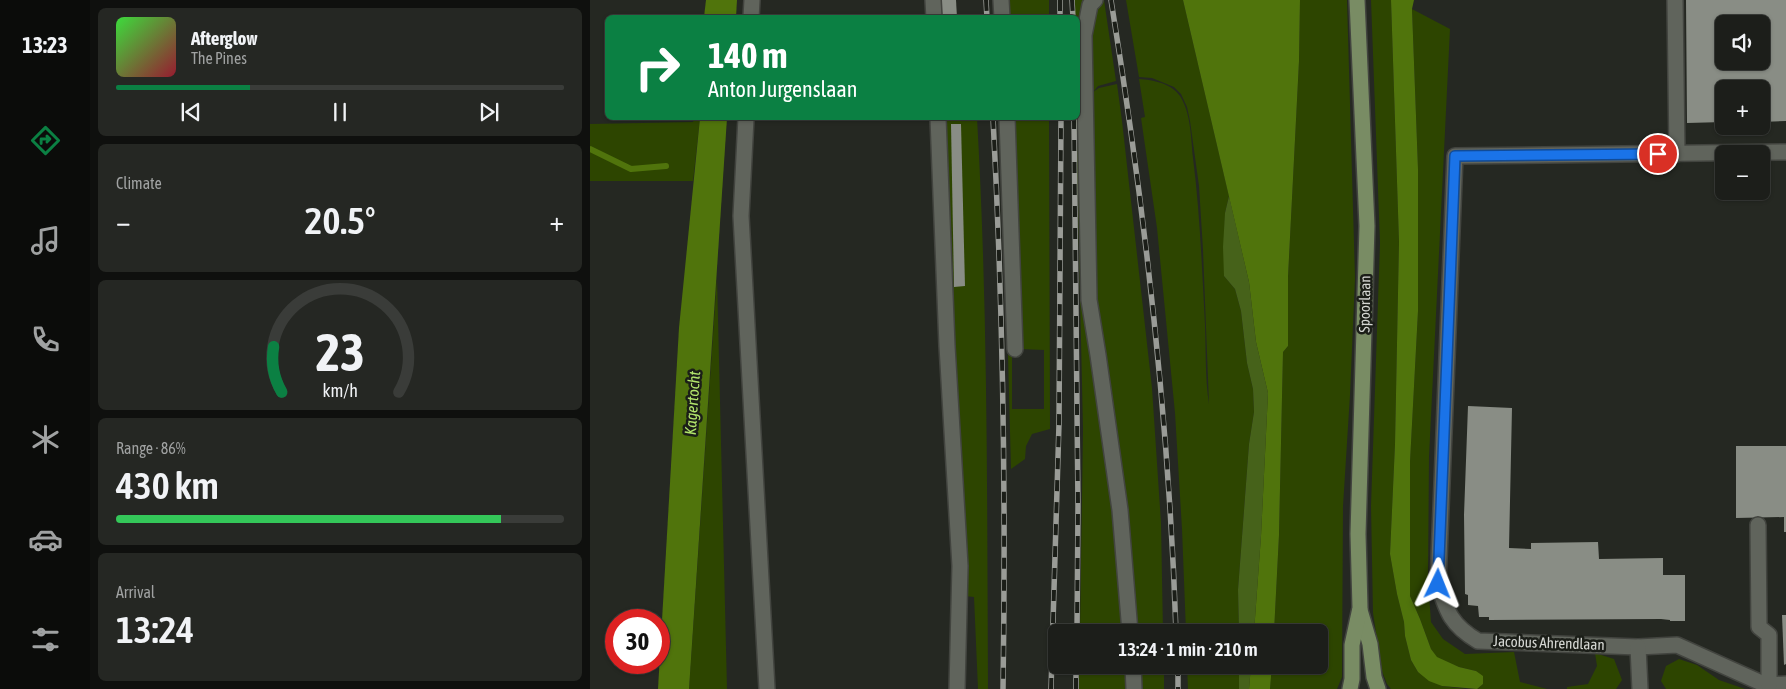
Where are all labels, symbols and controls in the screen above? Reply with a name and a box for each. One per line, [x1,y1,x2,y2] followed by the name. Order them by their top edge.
[1715,15,1770,200] map controls
[1715,15,1770,70] button: sound
[191,27,258,49] text: Afterglow
[22,32,68,58] text: 13:23
[625,35,690,100] icon: right
[708,35,787,75] text: 140 m
[191,49,247,67] text: The Pines
[708,76,858,102] text: Anton Jurgenslaan
[1715,80,1770,135] button: +
[177,98,205,126] icon: previous
[326,98,354,126] icon: pause
[475,98,503,126] icon: next
[28,123,63,158] icon: directions
[1637,133,1679,175] pin
[1644,140,1672,168] icon: arrive
[1715,145,1770,200] button: −
[116,174,162,192] text: Climate
[305,199,375,242] text: 20.5°
[116,205,131,237] text: −
[549,205,564,237] text: +
[28,223,63,258] icon: music
[1356,275,1373,333] street label: Spoorlaan
[28,322,63,357] icon: phone
[316,322,364,382] text: 23
[681,370,704,436] water label: Kagertocht
[322,380,358,401] text: km/h
[28,422,63,457] icon: climate
[116,439,186,457] text: Range · 86%
[116,464,219,507] text: 430 km
[28,522,63,557] icon: car
[1411,557,1463,609] position arrow
[116,583,155,601] text: Arrival
[116,608,194,651] text: 13:24
[605,609,670,674] speed limit sign: 30
[28,622,63,657] icon: filters
[1493,632,1605,653] street label: Jacobus Ahrendlaan
[1118,638,1258,660] text: 13:24 · 1 min · 210 m

